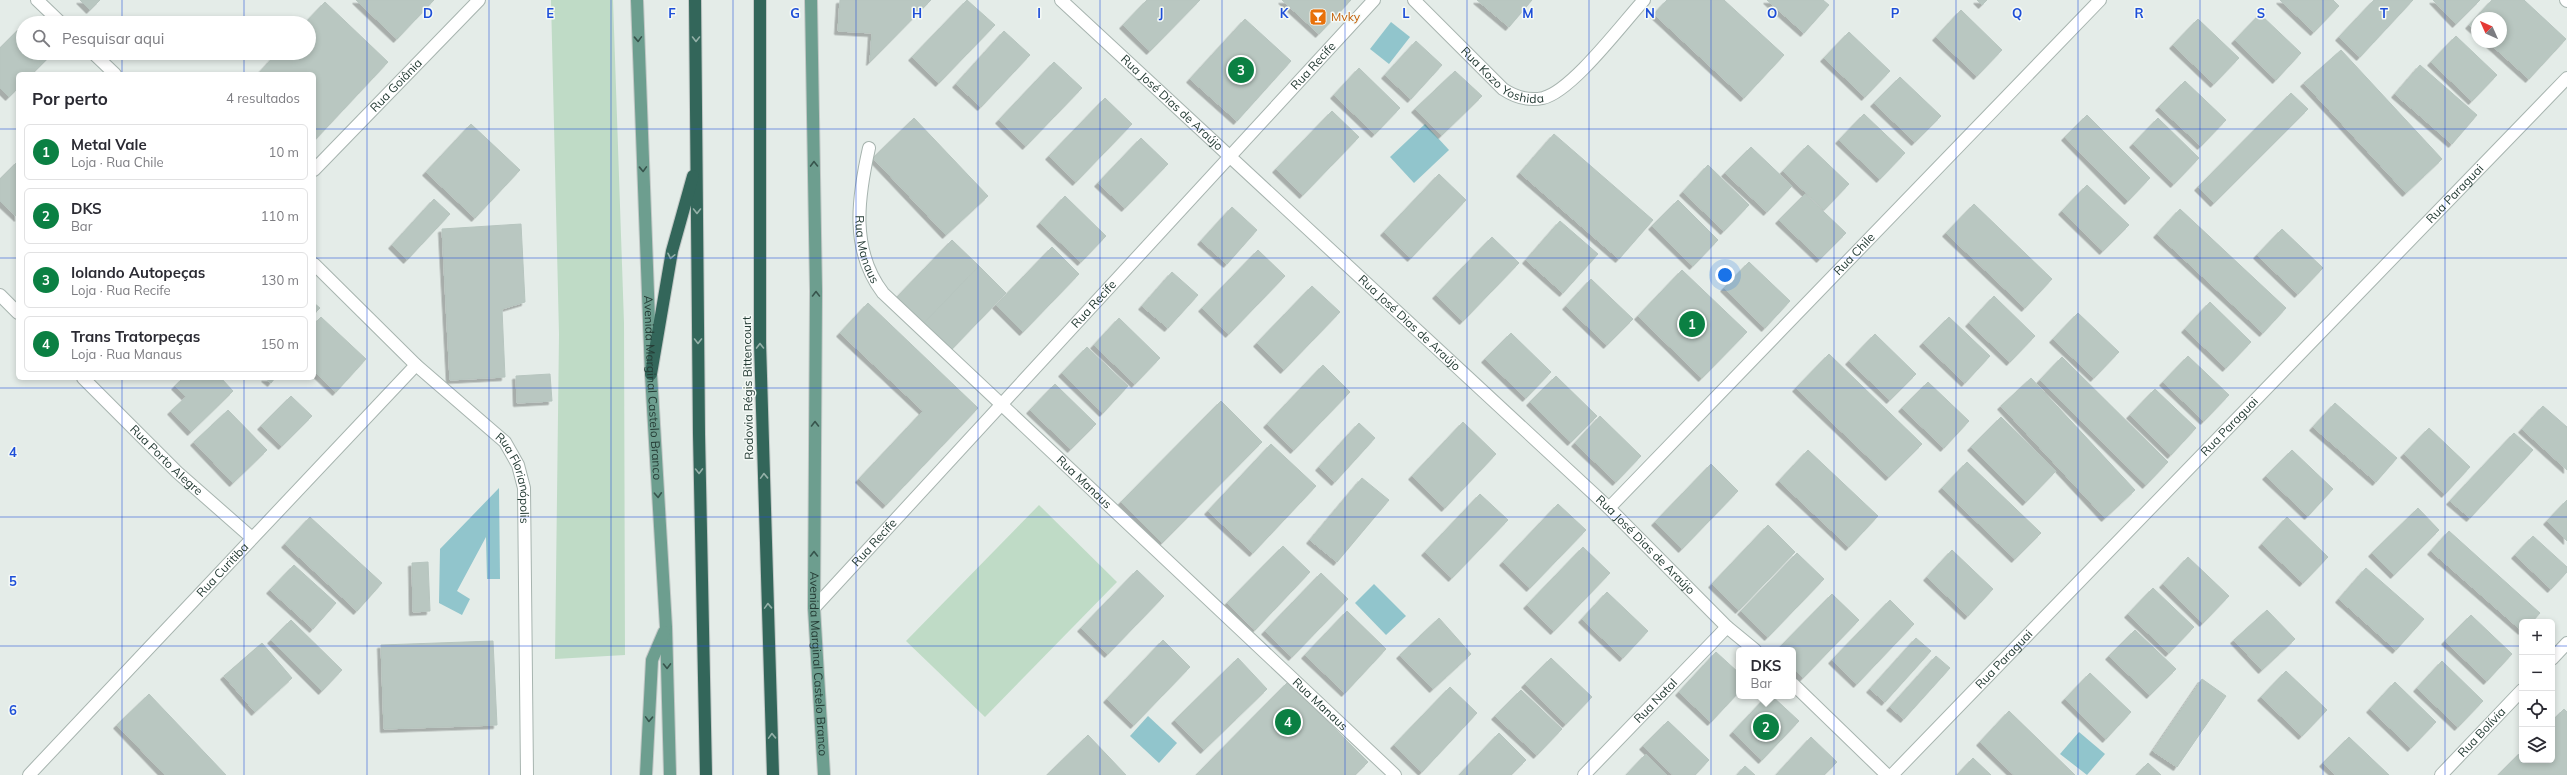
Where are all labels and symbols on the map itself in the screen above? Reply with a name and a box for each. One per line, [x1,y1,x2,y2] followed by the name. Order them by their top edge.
[423,5,433,21] text: D
[546,5,554,21] text: E
[668,5,676,21] text: F
[790,5,800,21] text: G
[912,5,922,21] text: H
[1037,5,1041,21] text: I
[1159,5,1163,21] text: J
[1280,5,1290,21] text: K
[1402,5,1410,21] text: L
[1522,5,1534,21] text: M
[1645,5,1655,21] text: N
[1767,5,1777,21] text: O
[1891,5,1900,21] text: P
[2012,5,2022,21] text: Q
[2134,5,2144,21] text: R
[2257,5,2265,21] text: S
[2380,5,2388,21] text: T
[1308,7,1328,27] bar icon: Mvky
[1331,9,1361,24] place label: Mvky
[2471,12,2507,48] north arrow
[634,36,643,42] one-way arrow
[692,36,700,42] one-way arrow
[1287,39,1339,93] street label: Rua Recife
[1458,43,1545,106] street label: Rua Kozo Yoshida
[1118,51,1226,153] street label: Rua José Dias de Araújo
[367,55,425,115] street label: Rua Goiânia
[1228,55,1254,85] pin: 3
[810,161,818,167] one-way arrow
[2423,161,2486,226] street label: Rua Paraguai
[639,166,647,172] one-way arrow
[693,208,701,214] one-way arrow
[852,215,883,286] street label: Rua Manaus
[1830,230,1878,278] street label: Rua Chile
[667,253,675,260] one-way arrow
[1715,265,1735,285] your location
[1355,272,1464,374] street label: Rua José Dias de Araújo
[1068,277,1119,331] street label: Rua Recife
[812,291,820,297] one-way arrow
[641,295,665,481] street label: Avenida Marginal Castelo Branco
[1679,309,1705,339] pin: 1
[739,316,756,460] street label: Rodovia Régis Bittencourt
[694,338,702,344] one-way arrow
[756,343,764,349] one-way arrow
[2197,394,2261,459] street label: Rua Paraguai
[127,421,206,498] street label: Rua Porto Alegre
[811,421,819,427] one-way arrow
[493,429,533,524] street label: Rua Florianópolis
[9,444,17,460] text: 4
[1054,452,1115,511] street label: Rua Manaus
[695,468,703,474] one-way arrow
[760,473,768,479] one-way arrow
[654,492,662,498] one-way arrow
[1593,492,1698,597] street label: Rua José Dias de Araújo
[848,515,900,569] street label: Rua Recife
[193,539,251,600] street label: Rua Curitiba
[810,551,818,557] one-way arrow
[807,571,831,757] street label: Avenida Marginal Castelo Branco
[9,573,17,589] text: 5
[764,603,772,609] one-way arrow
[1972,626,2036,692] street label: Rua Paraguai
[663,663,671,669] one-way arrow
[1290,674,1351,734] street label: Rua Manaus
[1630,675,1680,726] street label: Rua Natal
[9,702,17,718] text: 6
[2454,704,2508,760] street label: Rua Bolívia
[1275,707,1301,737] pin: 4
[1753,712,1779,742] pin: 2
[645,716,653,722] one-way arrow
[768,733,776,739] one-way arrow

